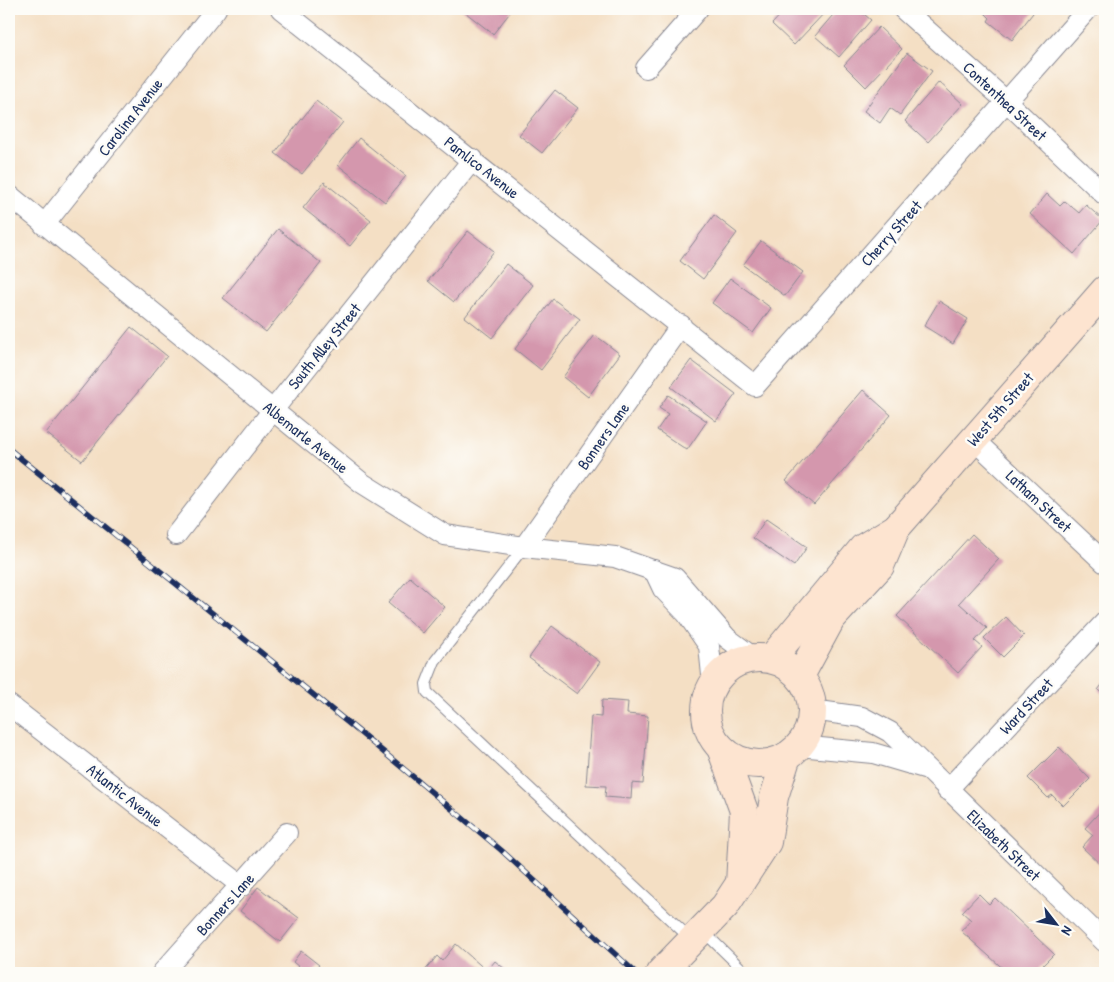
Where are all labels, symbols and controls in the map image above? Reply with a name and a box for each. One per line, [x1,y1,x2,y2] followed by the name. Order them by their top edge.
[958,56,1052,146] street label: Contenthea Street
[93,73,168,161] street label: Carolina Avenue
[440,131,525,204] street label: Pamlico Avenue
[855,195,927,271] street label: Cherry Street
[282,298,366,394] street label: South Alley Street
[962,367,1039,451] street label: West 5th Street
[259,396,354,478] street label: Albemarle Avenue
[572,398,635,474] street label: Bonners Lane
[1001,465,1077,538] street label: Latham Street
[994,673,1058,739] street label: Ward Street
[83,758,168,832] street label: Atlantic Avenue
[962,804,1046,886] street label: Elizabeth Street
[191,867,259,940] street label: Bonners Lane
[1032,900,1082,950] north arrow
[1057,923,1078,940] text: N

